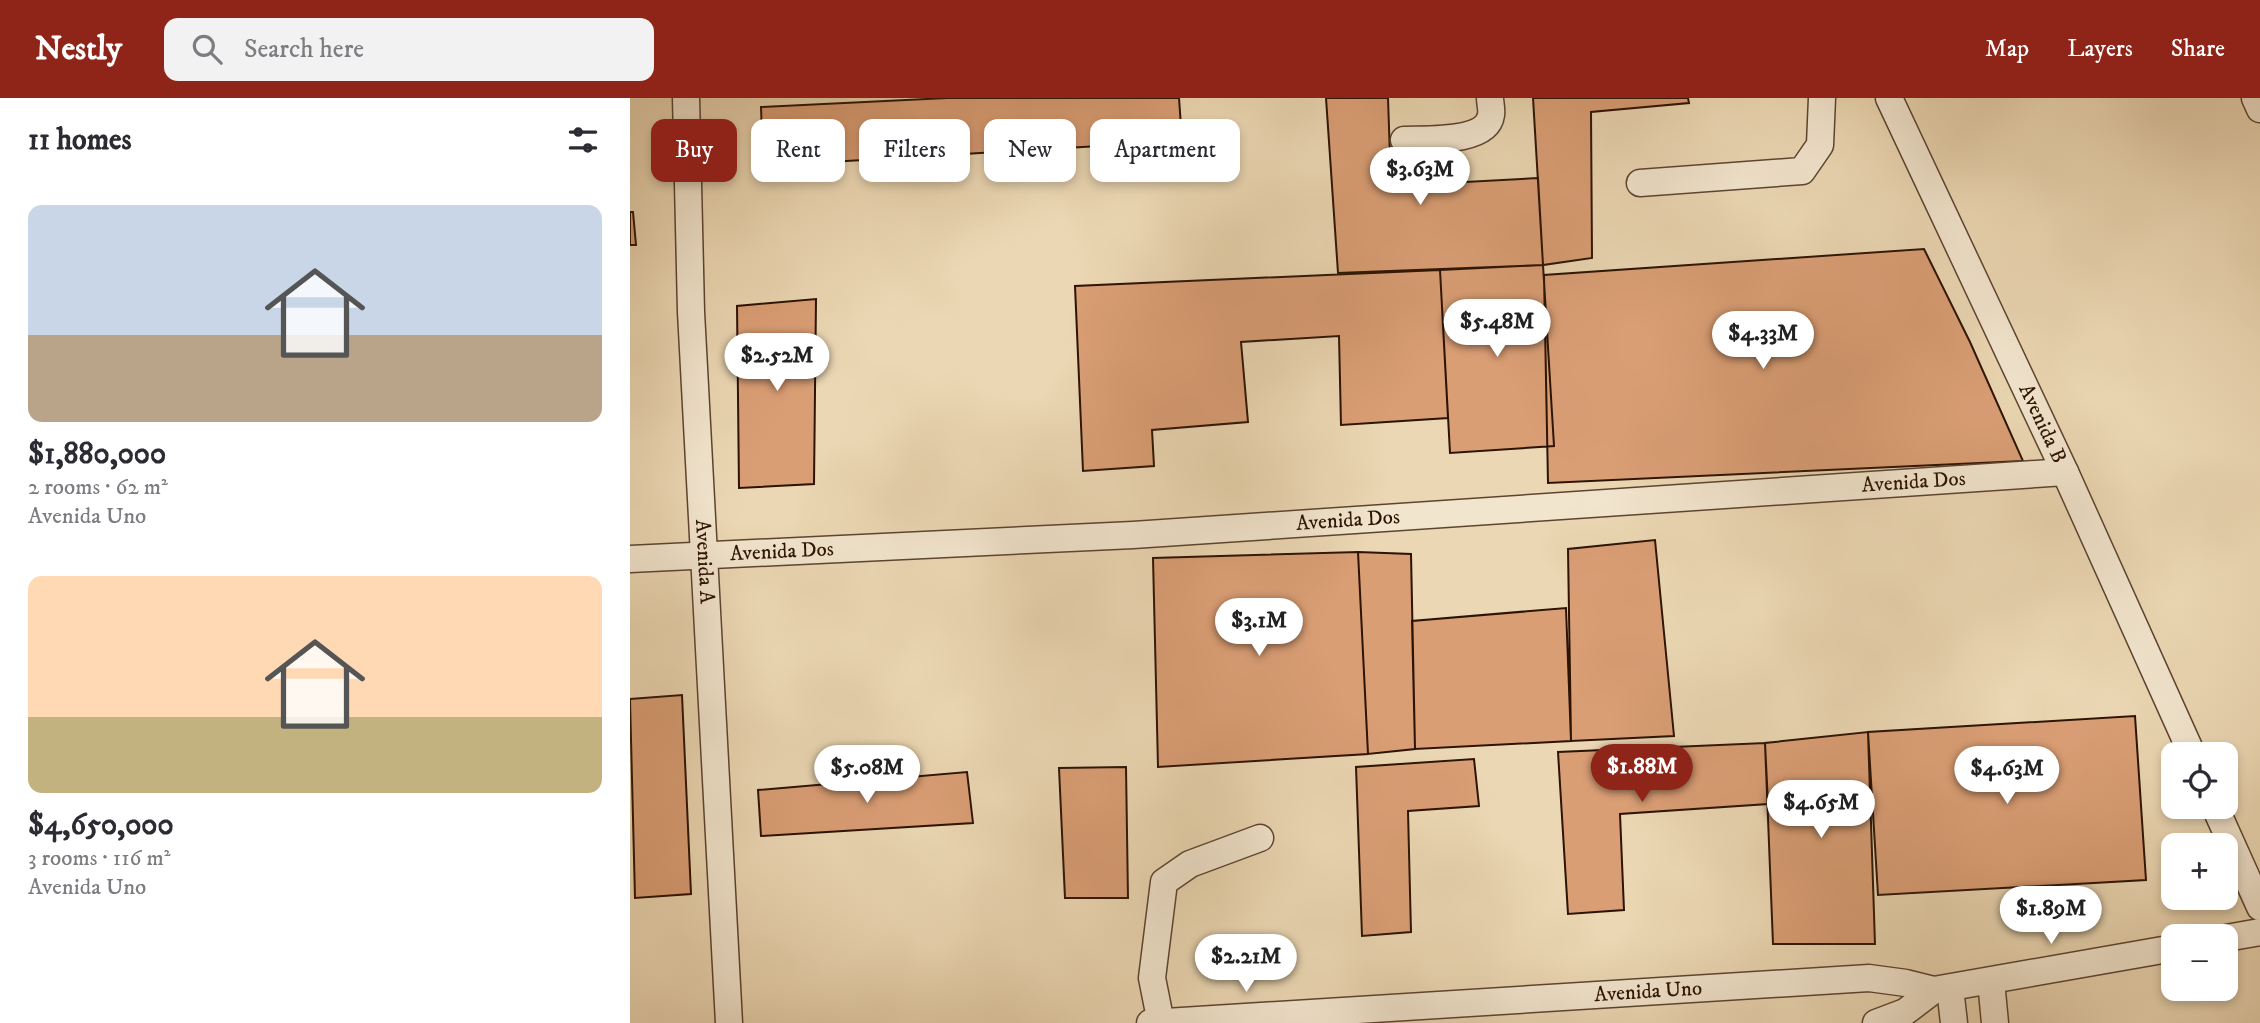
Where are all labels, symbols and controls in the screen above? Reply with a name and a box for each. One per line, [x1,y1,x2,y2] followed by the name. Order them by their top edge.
[164,18,654,81] search box
[35,29,122,70] text: Nestly
[188,30,226,68] icon: search
[244,33,364,66] text: Search here
[1985,34,2029,64] text: Map
[2067,34,2133,64] text: Layers
[2171,34,2225,64] text: Share
[651,119,737,182] chip: Buy
[751,119,845,182] chip: Rent
[859,119,970,182] chip: Filters
[984,119,1076,182] chip: New
[1090,119,1240,182] chip: Apartment
[564,121,602,159] icon: filters
[28,122,132,159] text: 11 homes
[1363,148,1477,207] pin: $3.63M
[1386,155,1454,184] text: $3.63M
[252,250,378,376] icon: home
[1440,300,1554,359] pin: $5.48M
[1460,307,1534,336] text: $5.48M
[1706,312,1820,371] pin: $4.33M
[1728,319,1798,348] text: $4.33M
[720,334,834,393] pin: $2.52M
[740,341,814,370] text: $2.52M
[2013,380,2072,467] street label: Avenida B
[28,436,166,473] text: $1,880,000
[1861,466,1966,499] street label: Avenida Dos
[28,473,168,502] text: 2 rooms · 62 m²
[28,502,146,531] text: Avenida Uno
[1295,504,1401,537] street label: Avenida Dos
[689,519,720,605] street label: Avenida A
[729,536,834,567] street label: Avenida Dos
[1210,598,1308,658] pin: $3.1M
[1231,606,1287,635] text: $3.1M
[252,621,378,747] icon: home
[2161,742,2238,1001] map controls
[2161,742,2238,819] button: locate
[1585,744,1699,804] pin: $1.88M
[810,746,924,805] pin: $5.08M
[1950,746,2064,806] pin: $4.63M
[1607,752,1677,781] text: $1.88M
[830,753,904,782] text: $5.08M
[1970,754,2044,783] text: $4.63M
[1764,780,1878,840] pin: $4.65M
[1783,788,1859,817] text: $4.65M
[28,807,174,844] text: $4,650,000
[2161,833,2238,910] button: +
[28,844,171,873] text: 3 rooms · 116 m²
[28,873,146,902] text: Avenida Uno
[1994,886,2108,946] pin: $1.89M
[2016,894,2086,923] text: $1.89M
[2161,924,2238,1001] button: −
[1189,934,1303,994] pin: $2.21M
[1211,942,1281,971] text: $2.21M
[1593,975,1703,1008] street label: Avenida Uno

